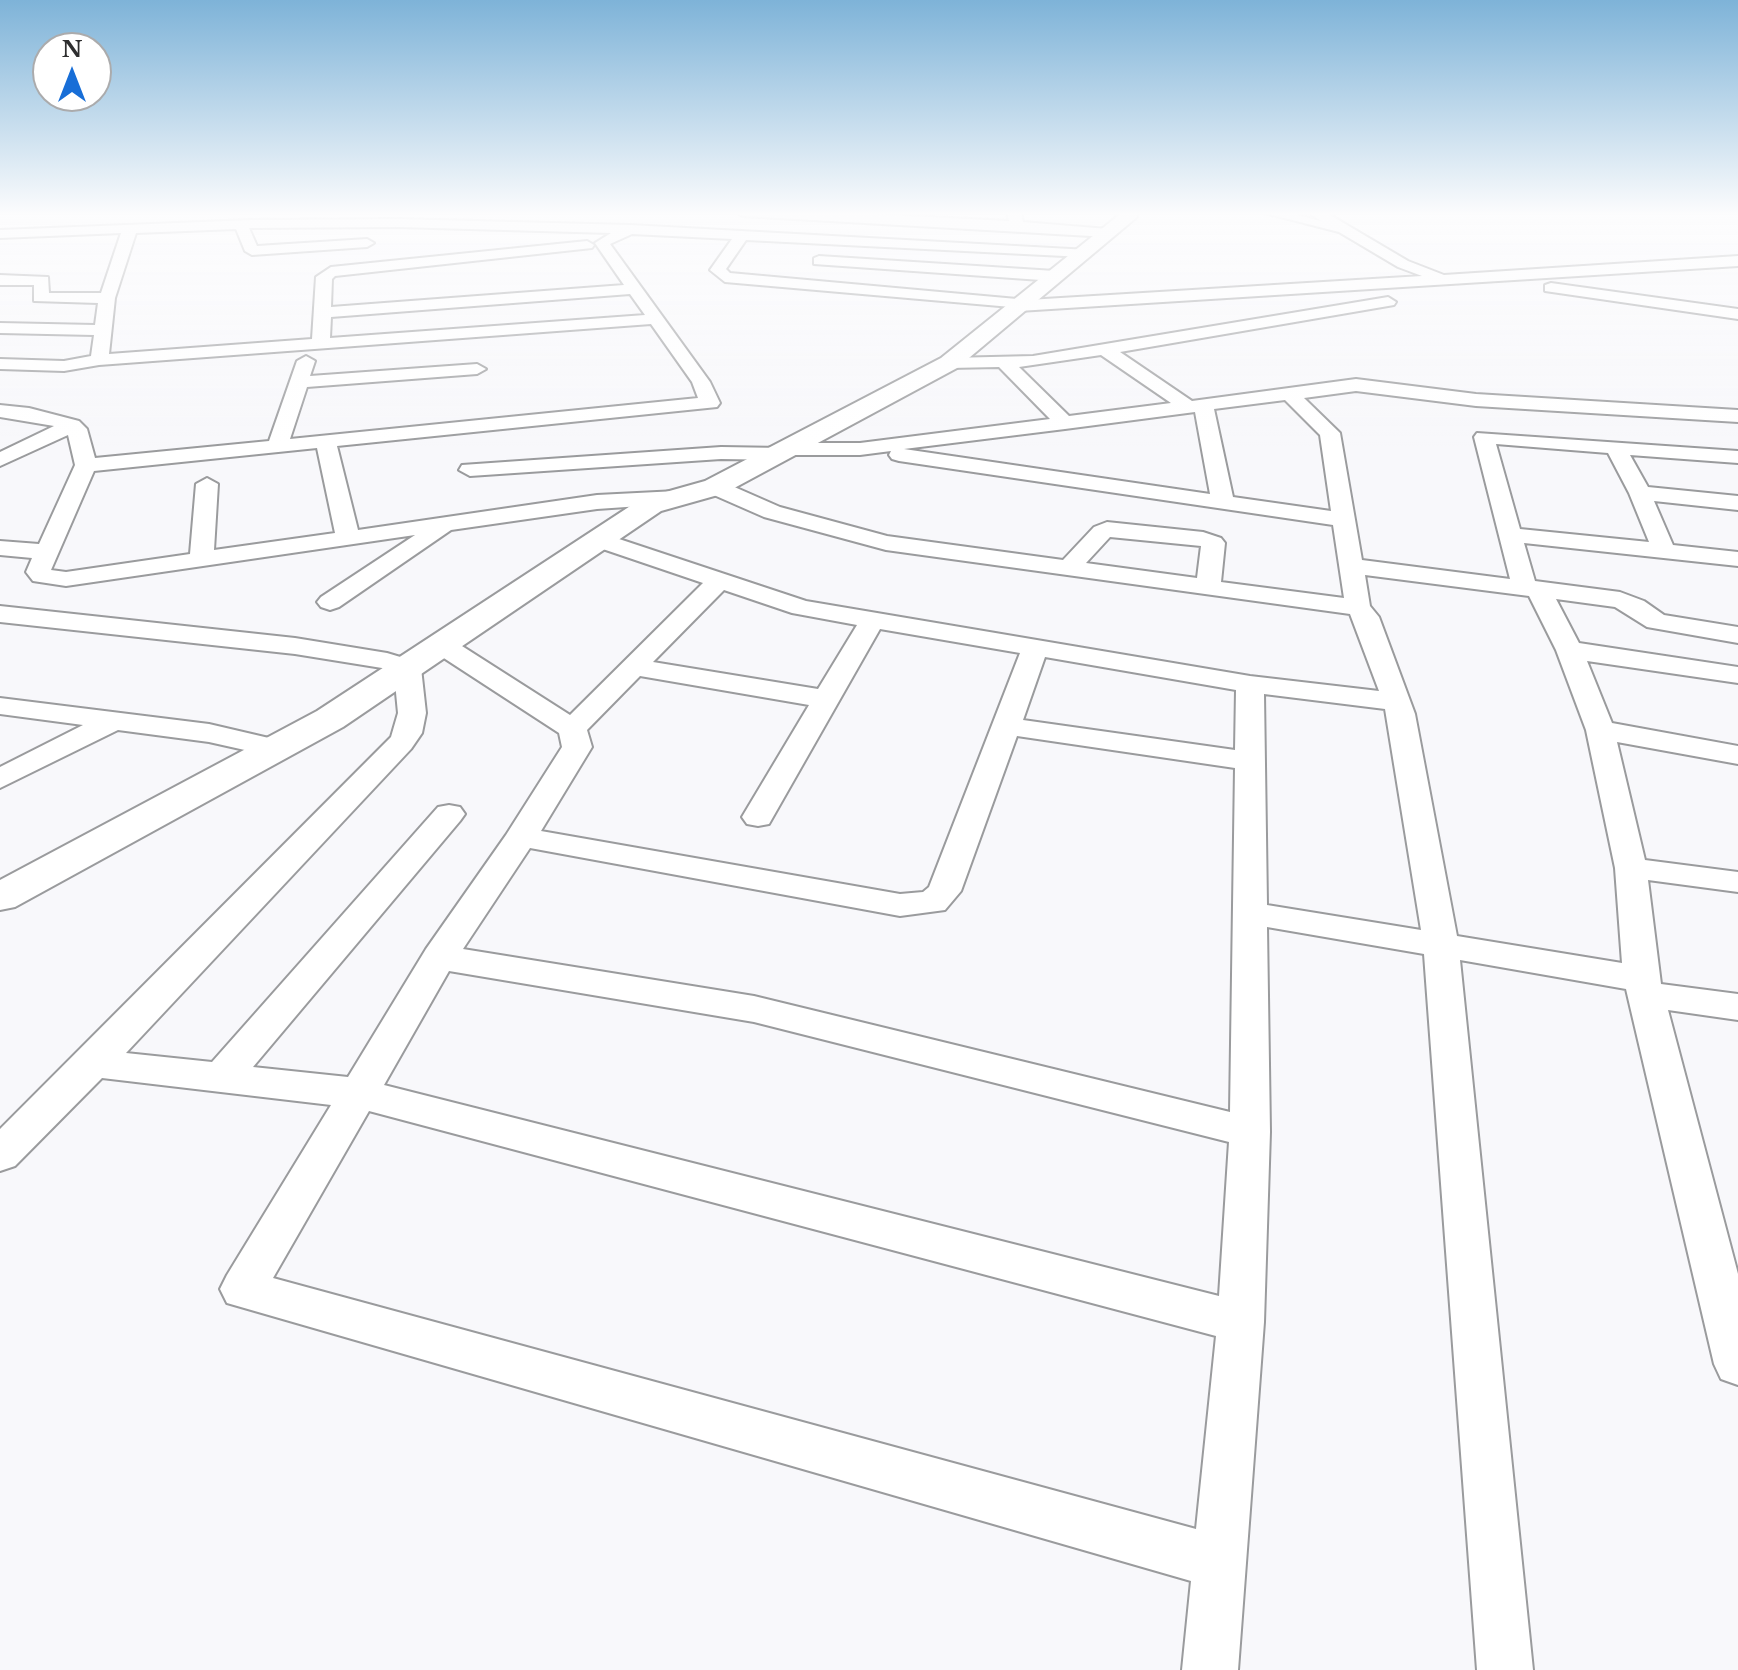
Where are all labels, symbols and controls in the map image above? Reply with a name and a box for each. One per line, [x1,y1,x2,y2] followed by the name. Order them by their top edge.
[32,32,112,112] north arrow
[62,36,82,63] text: N

